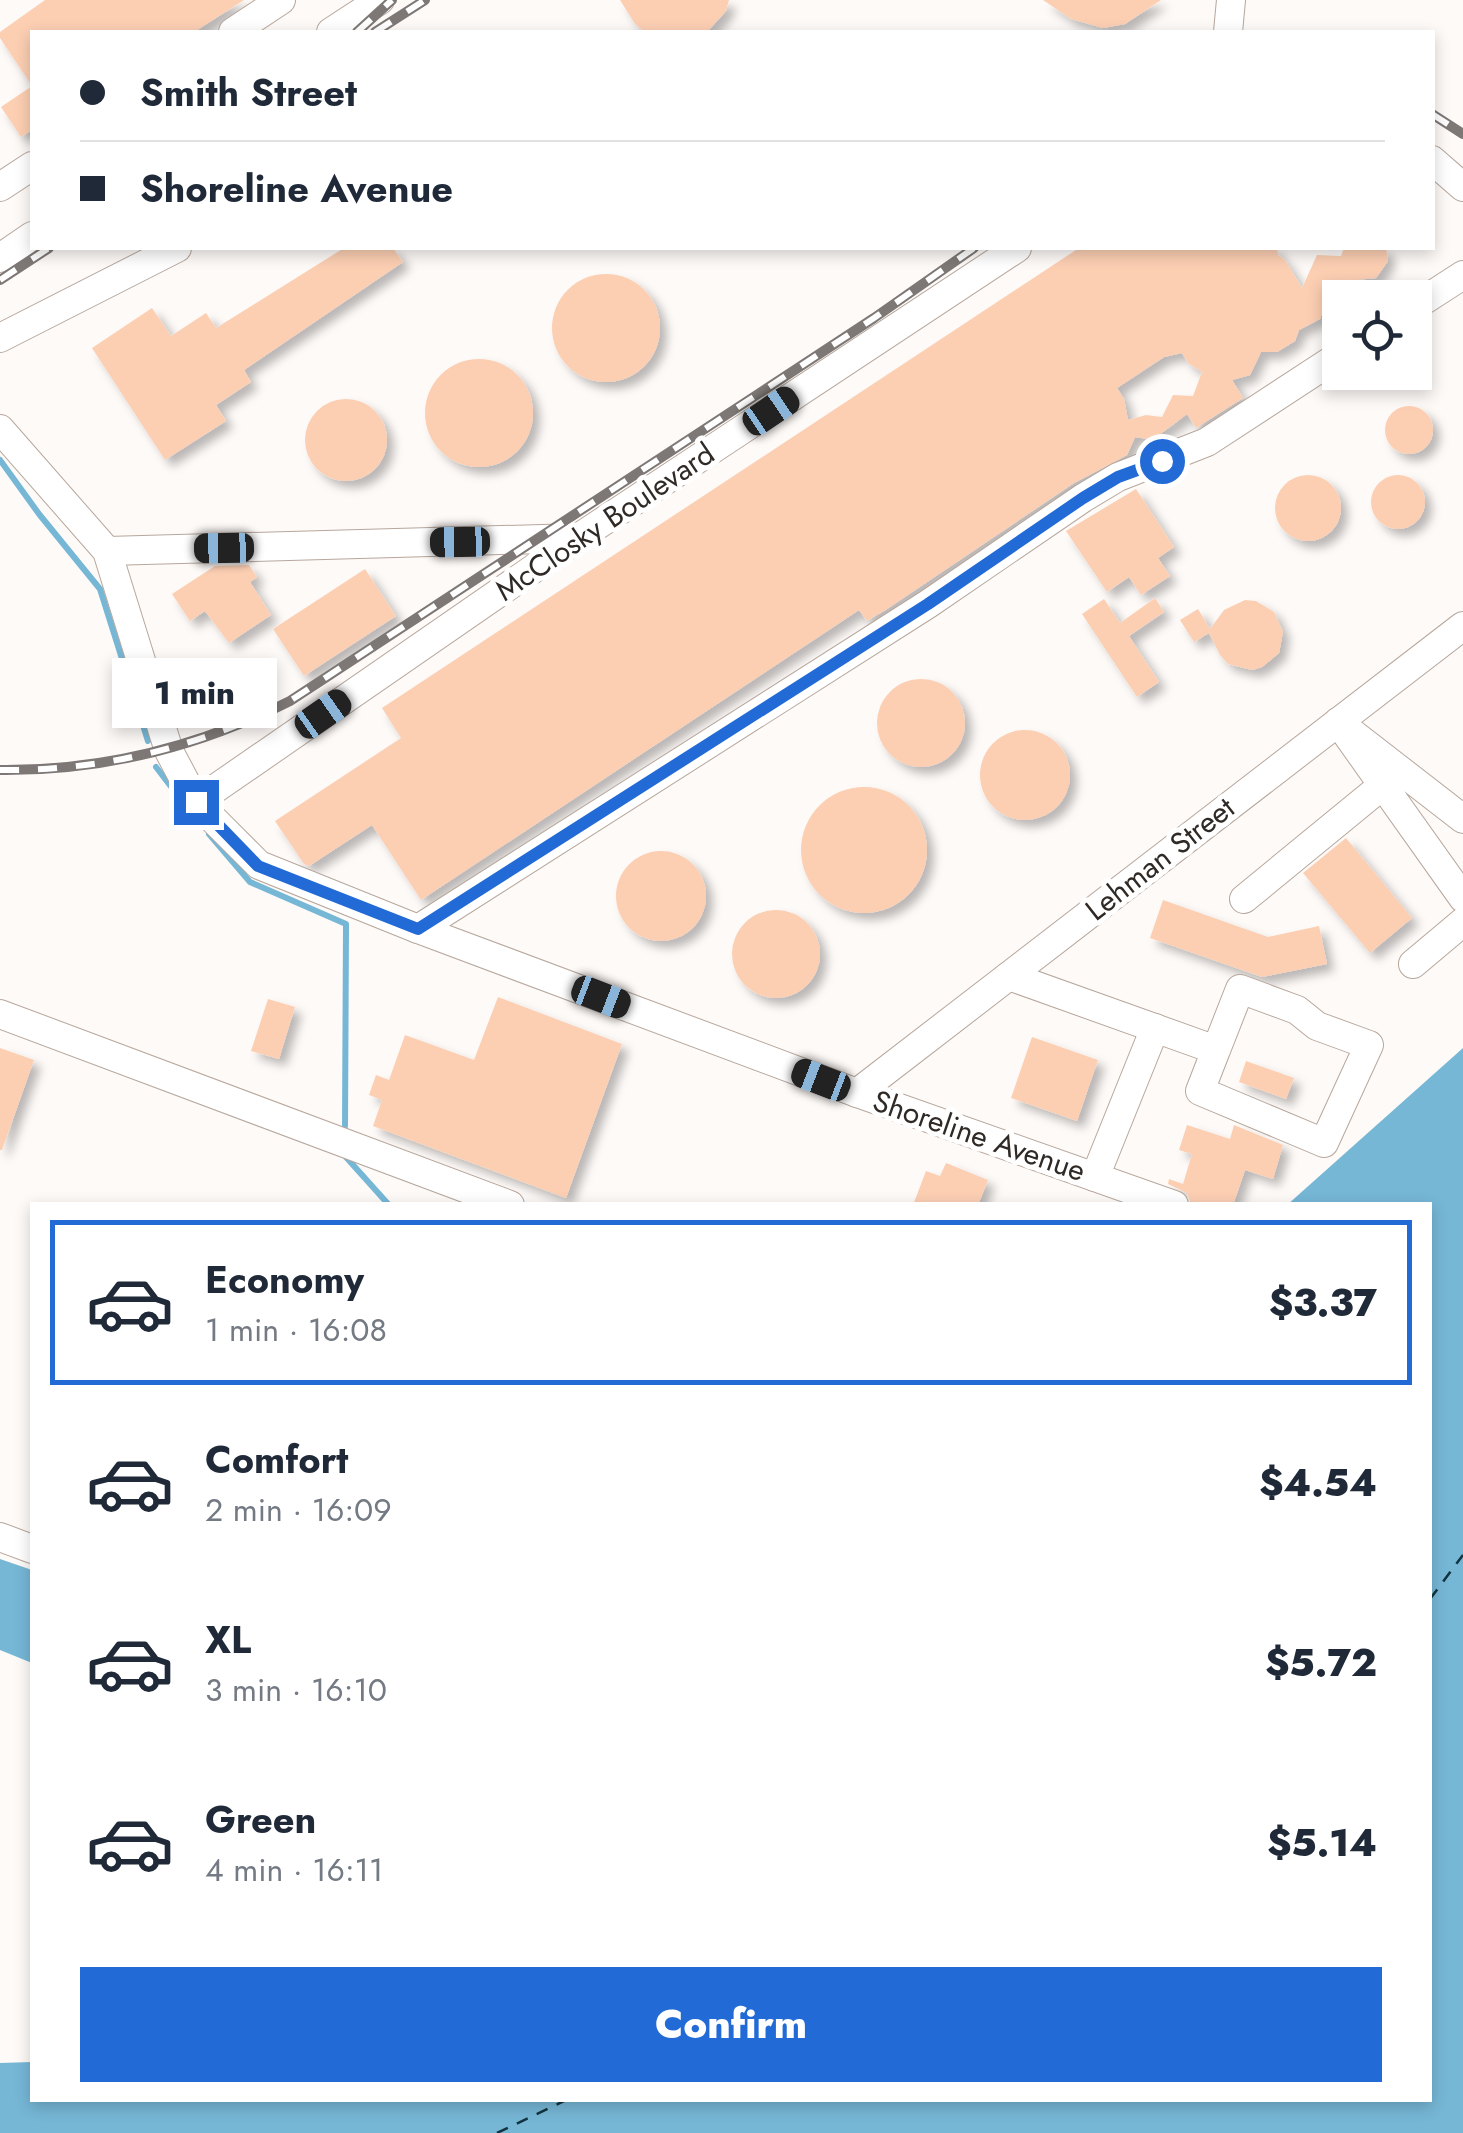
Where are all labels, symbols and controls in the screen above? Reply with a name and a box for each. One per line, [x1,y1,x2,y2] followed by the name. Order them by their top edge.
[140,65,357,120] text: Smith Street
[140,161,453,216] text: Shoreline Avenue
[1322,280,1432,390] map controls
[1322,280,1432,390] button: locate
[738,382,804,440] car
[486,432,723,611] street label: McClosky Boulevard
[1140,439,1185,484] route start
[430,526,490,558] car
[194,532,254,564] car
[114,657,278,727] callout: 1 min
[154,670,235,716] text: 1 min
[290,685,356,743] car
[174,780,219,825] route end
[1076,786,1244,931] street label: Lehman Street
[568,972,634,1022] car
[788,1055,854,1105] car
[867,1079,1091,1192] street label: Shoreline Avenue
[205,1252,364,1307] text: Economy
[85,1258,175,1348] icon: car
[1269,1275,1377,1330] text: $3.37
[205,1307,387,1353] text: 1 min · 16:08
[205,1432,348,1487] text: Comfort
[85,1438,175,1528] icon: car
[1259,1455,1377,1510] text: $4.54
[205,1487,392,1533] text: 2 min · 16:09
[205,1612,251,1667] text: XL
[85,1618,175,1708] icon: car
[1265,1635,1377,1690] text: $5.72
[205,1667,387,1713] text: 3 min · 16:10
[205,1792,316,1847] text: Green
[85,1798,175,1888] icon: car
[1267,1815,1377,1870] text: $5.14
[205,1847,383,1893] text: 4 min · 16:11
[80,1967,1382,2082] button: Confirm

